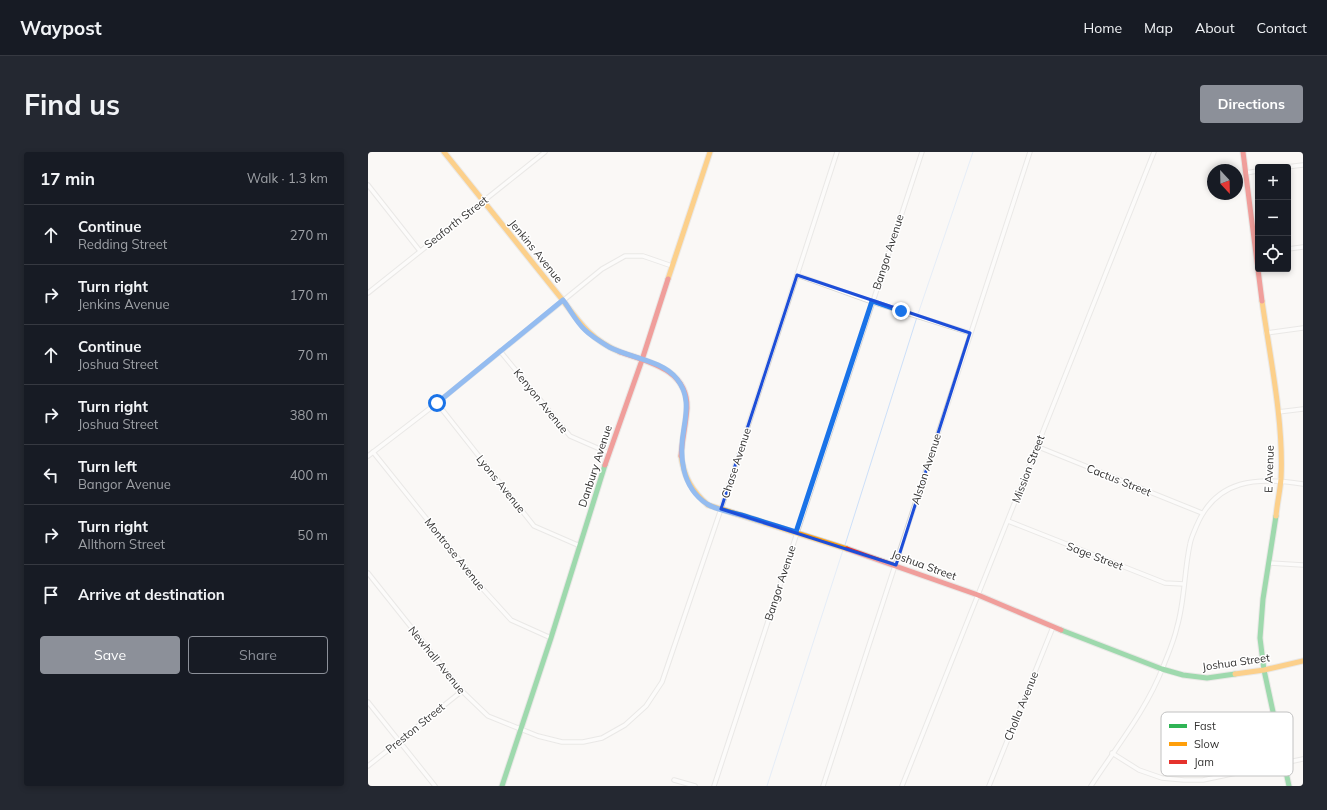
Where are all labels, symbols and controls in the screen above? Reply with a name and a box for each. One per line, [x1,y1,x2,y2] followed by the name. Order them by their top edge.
[20,16,102,40] text: Waypost
[1083,19,1122,37] text: Home
[1144,19,1173,37] text: Map
[1195,19,1235,37] text: About
[1257,19,1307,37] text: Contact
[1200,85,1303,123] button: Directions
[24,87,120,122] text: Find us
[1207,164,1243,200] north arrow
[1255,164,1291,272] map controls
[1255,164,1291,200] button: +
[40,168,95,189] text: 17 min
[247,170,328,186] text: Walk · 1.3 km
[421,193,491,251] street label: Seaforth Street
[1255,200,1291,236] button: −
[869,212,907,292] street label: Bangor Avenue
[78,217,141,236] text: Continue
[506,217,566,286] street label: Jenkins Avenue
[40,224,62,246] icon: ahead
[290,227,328,243] text: 270 m
[78,236,167,252] text: Redding Street
[1255,236,1291,272] button: locate
[78,277,148,296] text: Turn right
[40,284,62,306] icon: right
[290,287,328,303] text: 170 m
[78,296,170,312] text: Jenkins Avenue
[892,302,910,320] route end
[78,337,141,356] text: Continue
[40,344,62,366] icon: ahead
[298,347,328,363] text: 70 m
[78,356,158,372] text: Joshua Street
[511,366,571,436] street label: Kenyon Avenue
[428,394,446,412] route start
[78,397,148,416] text: Turn right
[40,404,62,426] icon: right
[290,407,328,423] text: 380 m
[78,416,158,432] text: Joshua Street
[575,423,615,509] street label: Danbury Avenue
[718,426,754,500] street label: Chase Avenue
[908,432,944,506] street label: Alston Avenue
[1009,433,1047,505] street label: Mission Street
[1261,445,1277,493] street label: E Avenue
[473,452,529,516] street label: Lyons Avenue
[78,457,137,476] text: Turn left
[1085,461,1153,499] street label: Cactus Street
[40,464,62,486] icon: left
[290,467,328,483] text: 400 m
[78,476,171,492] text: Bangor Avenue
[422,515,488,593] street label: Montrose Avenue
[78,517,148,536] text: Turn right
[40,524,62,546] icon: right
[298,527,328,543] text: 50 m
[78,536,165,552] text: Allthorn Street
[1065,539,1125,573] street label: Sage Street
[761,543,799,623] street label: Bangor Avenue
[890,547,958,583] street label: Joshua Street
[40,584,62,606] icon: arrive
[78,585,225,604] text: Arrive at destination
[405,623,469,697] street label: Newhall Avenue
[40,636,180,674] button: Save
[188,636,328,674] button: Share
[1201,650,1271,674] street label: Joshua Street
[1001,669,1041,743] street label: Cholla Avenue
[383,700,448,756] street label: Preston Street
[1161,712,1293,776] legend
[1194,719,1216,733] text: Fast
[1194,737,1220,751] text: Slow
[1194,755,1214,769] text: Jam

